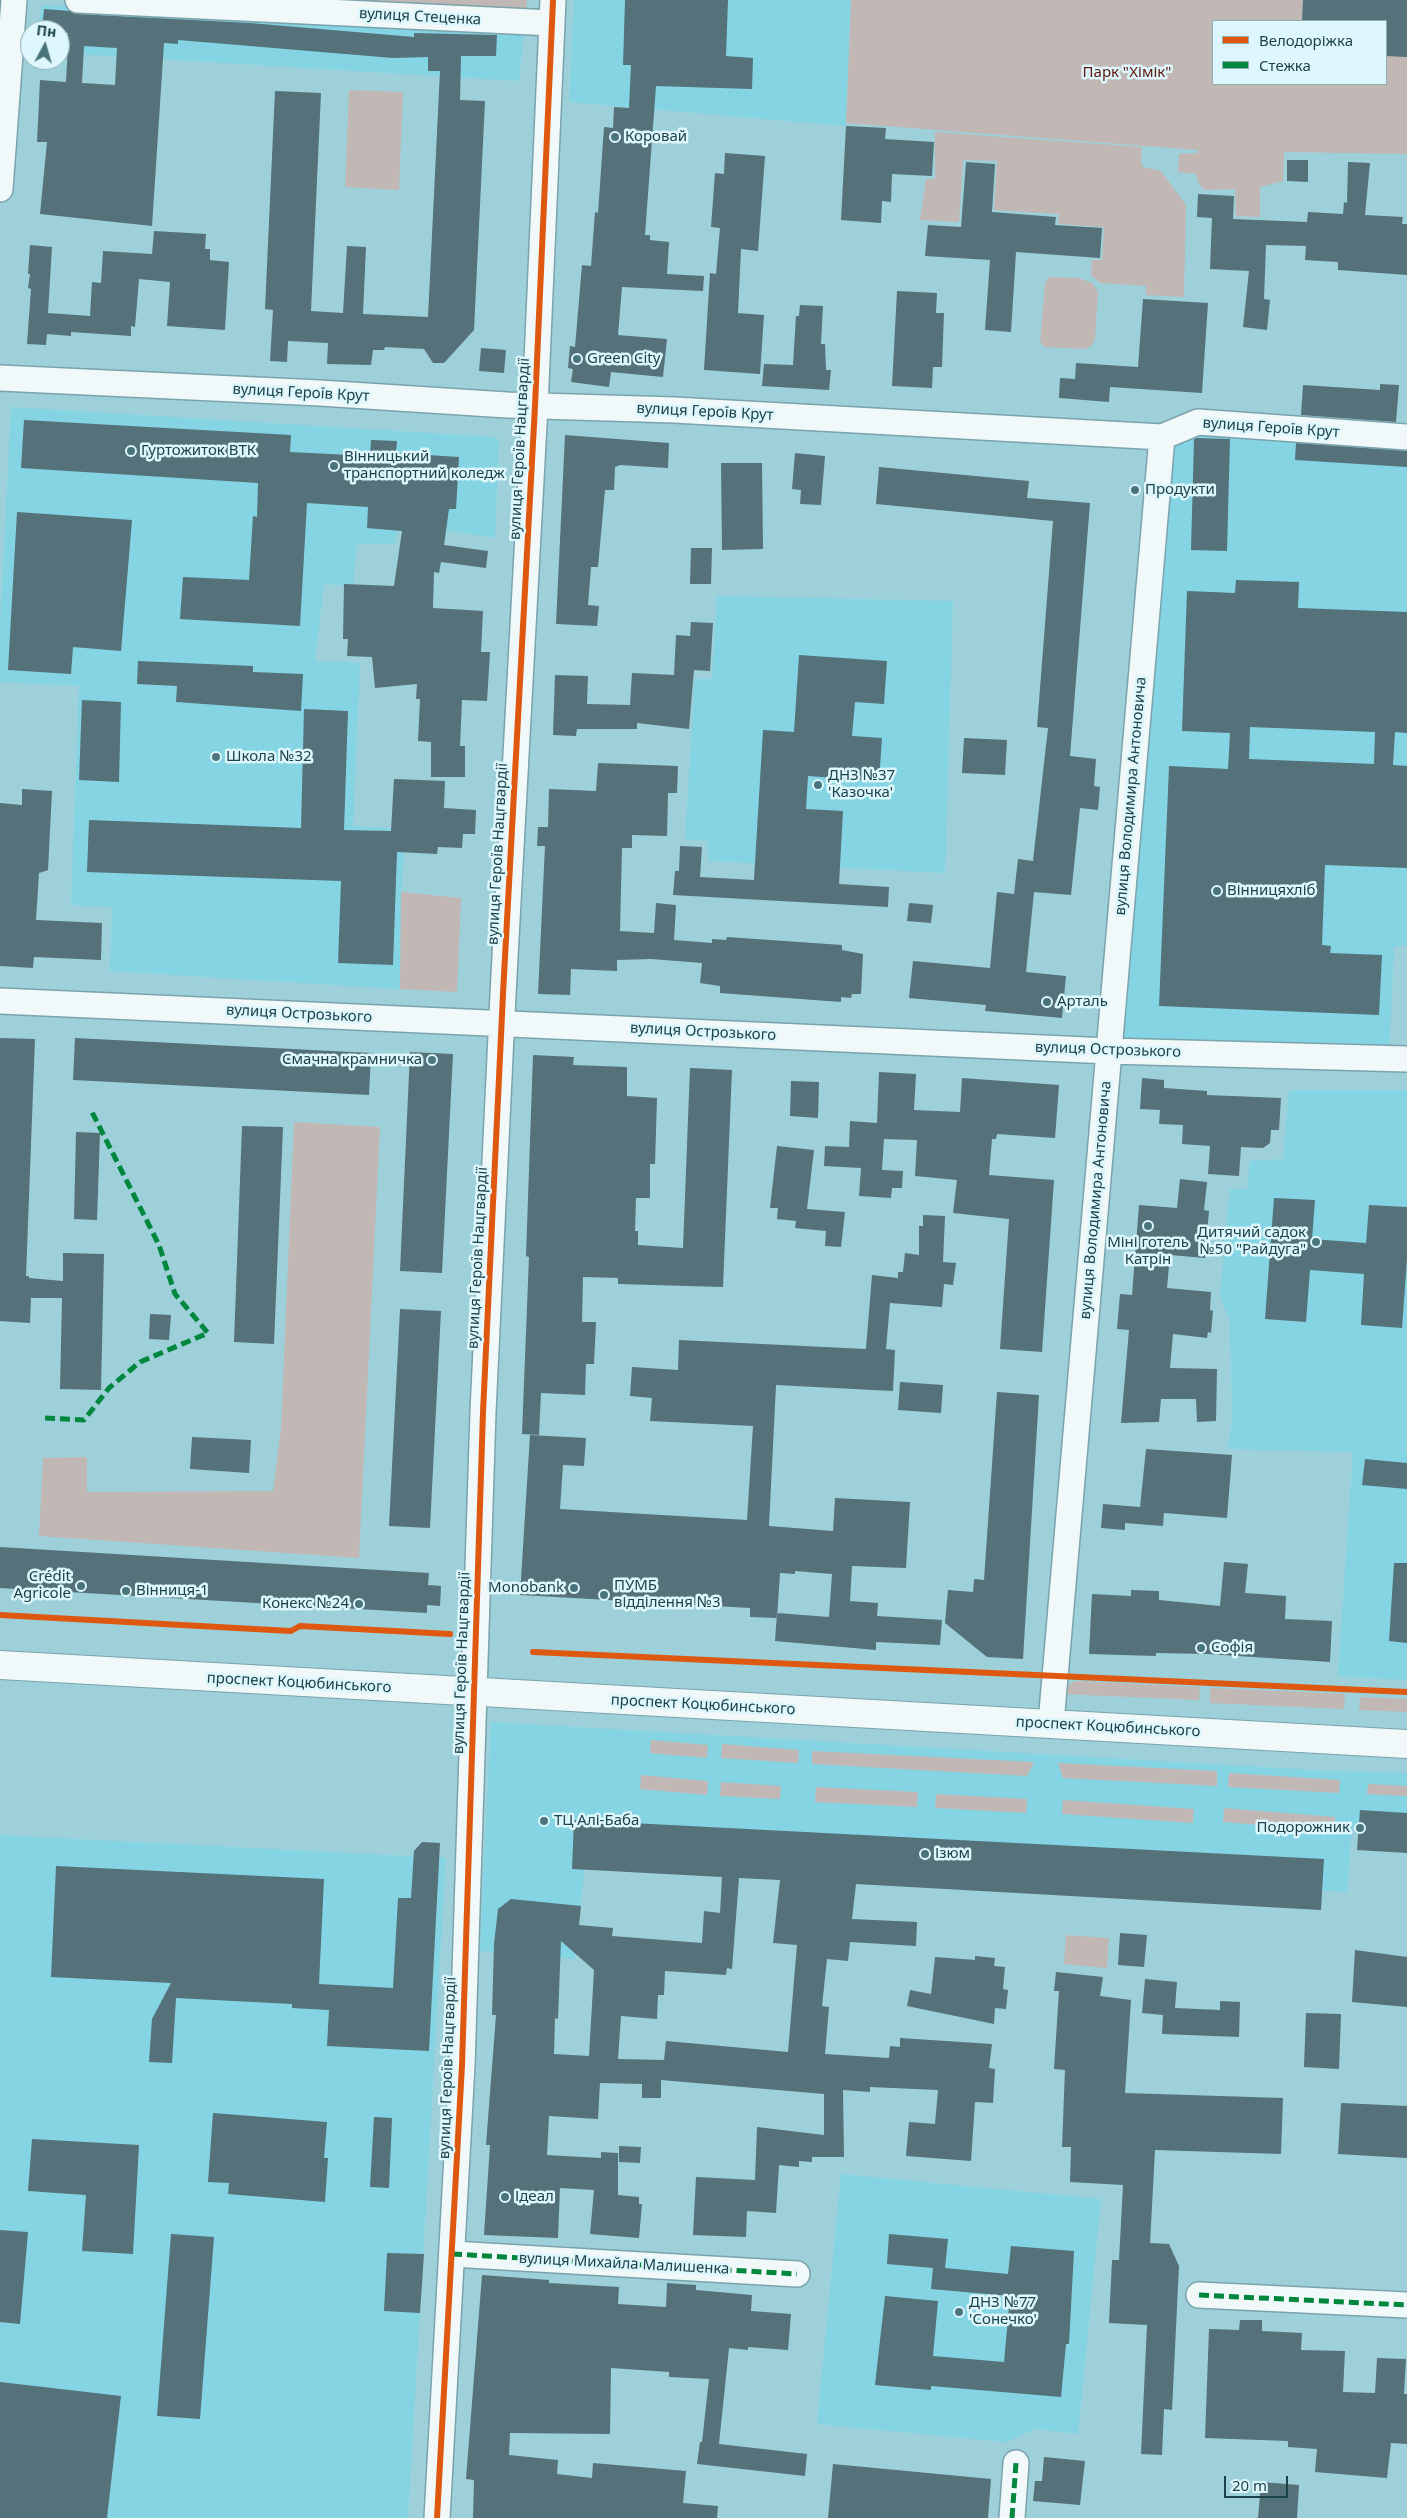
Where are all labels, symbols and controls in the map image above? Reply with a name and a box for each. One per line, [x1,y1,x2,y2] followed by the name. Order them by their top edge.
[358,5,482,29] street label: вулиця Стеценка
[20,20,70,70] north arrow
[36,20,57,41] text: Пн
[1212,20,1387,85] legend
[1259,30,1353,50] text: Велодоріжка
[1259,55,1311,75] text: Стежка
[1083,64,1171,82] park label: Парк "Хімік"
[625,128,687,146] place label: Коровай
[609,131,621,143] marker: Коровай
[587,350,660,368] place label: Green City
[571,353,583,365] marker: Green City
[506,357,534,541] street label: вулиця Героїв Нацгвардії
[232,380,370,406] street label: вулиця Героїв Крут
[636,399,774,425] street label: вулиця Героїв Крут
[1202,414,1340,442] street label: вулиця Героїв Крут
[141,442,256,460] place label: Гуртожиток ВТК
[125,445,137,457] marker: Гуртожиток ВТК
[344,448,505,483] place label: Вінницький транспортний коледж
[328,460,340,472] marker: Вінницький транспортний коледж
[1145,481,1215,499] place label: Продукти
[1129,484,1141,496] marker: Продукти
[1112,676,1150,916] street label: вулиця Володимира Антоновича
[226,748,312,766] place label: Школа №32
[210,751,222,763] marker: Школа №32
[484,762,512,946] street label: вулиця Героїв Нацгвардії
[828,767,895,802] place label: ДНЗ №37 'Казочка'
[812,779,824,791] marker: ДНЗ №37 'Казочка'
[1227,882,1315,900] place label: Вінницяхліб
[1211,885,1223,897] marker: Вінницяхліб
[1057,993,1108,1011] place label: Арталь
[1041,996,1053,1008] marker: Арталь
[225,1001,373,1027] street label: вулиця Острозького
[629,1019,777,1045] street label: вулиця Острозького
[1035,1038,1181,1062] street label: вулиця Острозького
[282,1051,422,1069] place label: Смачна крамничка
[426,1054,438,1066] marker: Смачна крамничка
[1077,1080,1115,1320] street label: вулиця Володимира Антоновича
[464,1166,492,1350] street label: вулиця Героїв Нацгвардії
[1142,1220,1154,1232] marker: Міні готель Катрін
[1197,1224,1306,1259] place label: Дитячий садок №50 "Райдуга"
[1107,1234,1189,1269] place label: Міні готель Катрін
[1310,1236,1322,1248] marker: Дитячий садок №50 "Райдуга"
[14,1568,71,1603] place label: Crédit Agricole
[450,1572,474,1754] street label: вулиця Героїв Нацгвардії
[614,1577,721,1612] place label: ПУМБ відділення №3
[488,1579,564,1597] place label: Monobank
[75,1580,87,1592] marker: Crédit Agricole
[136,1582,209,1600] place label: Вінниця-1
[568,1582,580,1594] marker: Monobank
[120,1585,132,1597] marker: Вінниця-1
[598,1589,610,1601] marker: ПУМБ відділення №3
[262,1595,349,1613] place label: Конекс №24
[353,1598,365,1610] marker: Конекс №24
[1211,1639,1253,1657] place label: Софія
[1195,1642,1207,1654] marker: Софія
[206,1669,392,1697] street label: проспект Коцюбинського
[610,1691,796,1719] street label: проспект Коцюбинського
[1015,1713,1201,1741] street label: проспект Коцюбинського
[554,1812,639,1830] place label: ТЦ Алі-Баба
[538,1815,550,1827] marker: ТЦ Алі-Баба
[1257,1819,1350,1837] place label: Подорожник
[1354,1822,1366,1834] marker: Подорожник
[935,1845,970,1863] place label: Ізюм
[919,1848,931,1860] marker: Ізюм
[436,1977,460,2159] street label: вулиця Героїв Нацгвардії
[515,2188,554,2206] place label: Ідеал
[499,2191,511,2203] marker: Ідеал
[518,2249,730,2279] street label: вулиця Михайла Малишенка
[969,2294,1037,2329] place label: ДНЗ №77 'Сонечко'
[953,2306,965,2318] marker: ДНЗ №77 'Сонечко'
[1227,2466,1291,2498] scale bar
[1232,2475,1267,2495] text: 20 m

